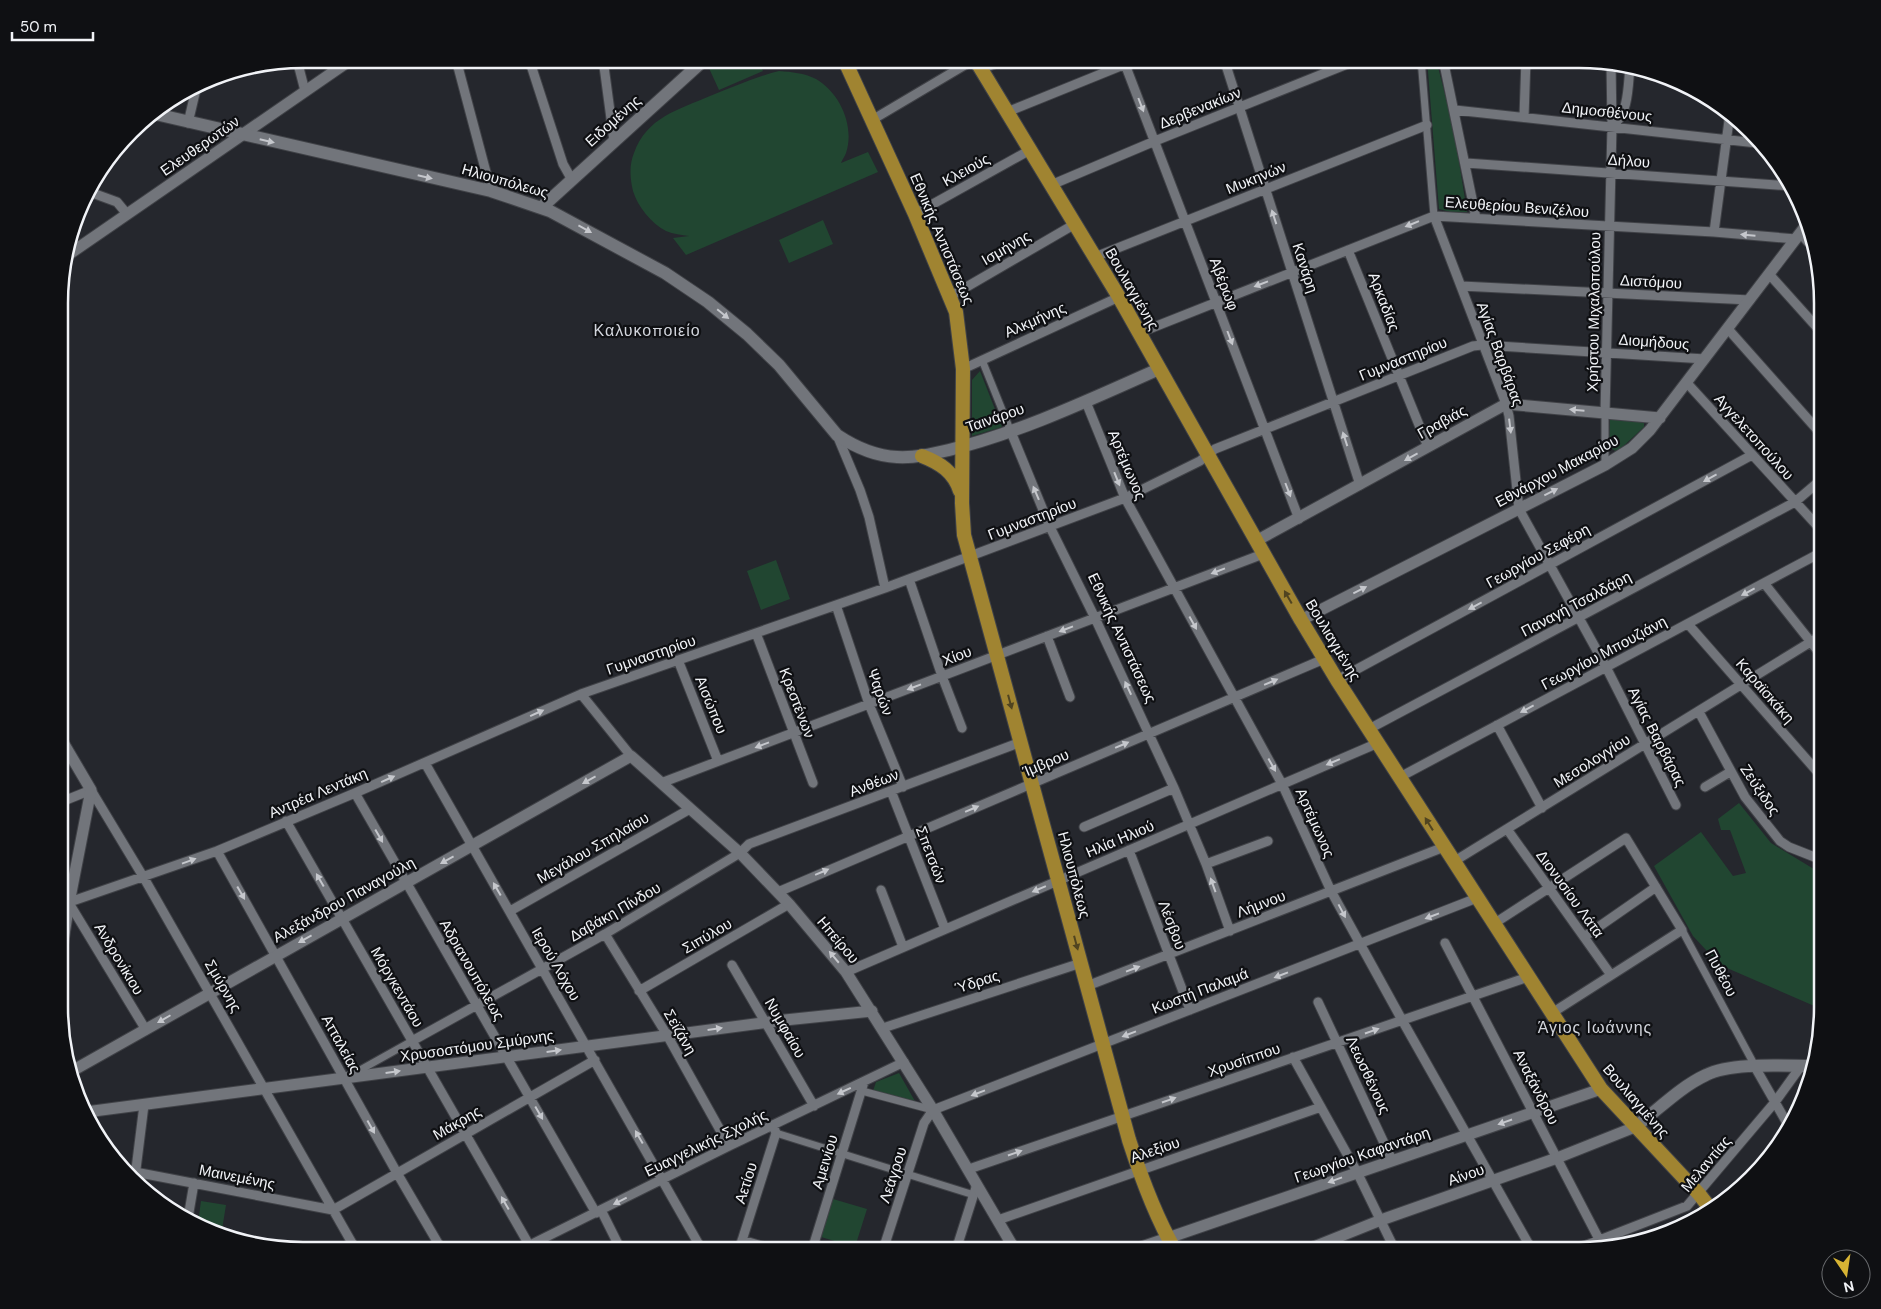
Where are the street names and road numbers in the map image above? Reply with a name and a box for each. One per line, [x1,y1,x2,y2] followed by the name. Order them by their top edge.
[1156,82,1244,134] street label: Δερβενακίων
[581,91,645,151] street label: Ειδομένης
[1561,97,1653,127] street label: Δημοσθένους
[156,111,244,181] street label: Ελευθερωτών
[939,149,993,191] street label: Κλειούς
[1607,150,1651,172] street label: Δήλου
[1223,157,1289,199] street label: Μυκηνών
[459,159,551,203] street label: Ηλιουπόλεως
[905,170,979,308] street label: Εθνικής Αντιστάσεως
[1444,192,1590,222] street label: Ελευθερίου Βενιζέλου
[978,226,1034,270] street label: Ισμήνης
[1583,232,1605,392] street label: Χρήστου Μιχαλοπούλου
[1288,240,1322,296] street label: Κανάρη
[1100,244,1164,334] street label: Βουλιαγμένης
[1205,255,1243,314] street label: Αβέρωφ
[1364,269,1404,335] street label: Αρκαδίας
[1619,270,1683,294] street label: Διστόμου
[1001,298,1069,342] street label: Αλκμήνης
[1472,299,1528,409] street label: Αγίας Βαρβάρας
[1618,330,1690,354] street label: Διομήδους
[1356,332,1450,386] street label: Γυμναστηρίου
[1710,390,1798,484] street label: Αγγελετοπούλου
[963,399,1027,437] street label: Ταινάρου
[1414,400,1470,444] street label: Γραβιάς
[1103,427,1151,503] street label: Αρτέμωνος
[1492,430,1622,512] street label: Εθνάρχου Μακαρίου
[985,493,1079,545] street label: Γυμναστηρίου
[1483,519,1593,593] street label: Γεωργίου Σεφέρη
[1517,567,1635,641] street label: Παναγή Τσαλδάρη
[1083,570,1161,706] street label: Εθνικής Αντιστάσεως
[1301,595,1365,685] street label: Βουλιαγμένης
[1538,611,1670,695] street label: Γεωργίου Μπουζιάνη
[604,630,698,680] street label: Γυμναστηρίου
[939,641,975,671] street label: Χίου
[1731,654,1799,728] street label: Καραϊσκάκη
[774,665,820,741] street label: Κρεστένων
[862,666,898,718] street label: Ψαρών
[690,673,732,737] street label: Αισώπου
[1623,684,1691,790] street label: Αγίας Βαρβάρας
[1550,729,1634,793] street label: Μεσολογγίου
[1019,744,1072,782] street label: Ίμβρου
[1735,760,1785,820] street label: Ζεύξιδος
[266,763,370,823] street label: Αντρέα Λεντάκη
[846,764,902,802] street label: Ανθέων
[1291,785,1339,861] street label: Αρτέμωνος
[533,808,653,888] street label: Μεγάλου Σπηλαίου
[1083,816,1157,862] street label: Ηλία Ηλιού
[911,823,951,887] street label: Σπετσών
[1053,829,1095,921] street label: Ηλιουπόλεως
[1531,846,1609,942] street label: Διονυσίου Λάτα
[269,853,419,947] street label: Αλεξάνδρου Παναγούλη
[566,878,664,946] street label: Δαβάκη Πίνδου
[1234,886,1288,922] street label: Λήμνου
[1154,898,1190,952] street label: Λέσβου
[812,912,864,968] street label: Ηπείρου
[678,914,736,958] street label: Σιπύλου
[435,916,509,1024] street label: Αδριανουπόλεως
[90,919,148,999] street label: Ανδρονίκιου
[527,924,585,1004] street label: Ιερού Λόχου
[366,943,428,1031] street label: Μόργκεντάου
[1700,946,1742,1000] street label: Πυθέου
[200,956,246,1016] street label: Σμύρνης
[1149,963,1251,1019] street label: Κωστή Παλαμά
[952,965,1002,999] street label: Ύδρας
[760,994,810,1062] street label: Νυμφαίου
[659,1006,701,1058] street label: Σεϊζάνη
[317,1011,365,1077] street label: Ατταλείας
[399,1025,555,1067] street label: Χρυσοστόμου Σμύρνης
[1341,1033,1395,1117] street label: Λεωσθένους
[1205,1038,1283,1082] street label: Χρυσίππου
[1509,1046,1563,1128] street label: Αναξάνδρου
[1598,1060,1674,1142] street label: Βουλιαγμένης
[429,1101,485,1145] street label: Μάκρης
[641,1105,771,1181] street label: Ευαγγελικής Σχολής
[1292,1122,1432,1188] street label: Γεωργίου Καφαντάρη
[807,1132,843,1192] street label: Αμεινίου
[1128,1132,1182,1168] street label: Αλεξίου
[1677,1132,1735,1196] street label: Μελαντίας
[875,1144,911,1206] street label: Λεάγρου
[1445,1159,1487,1191] street label: Αίνου
[197,1160,277,1194] street label: Μαινεμένης
[730,1160,762,1206] street label: Αετίου

